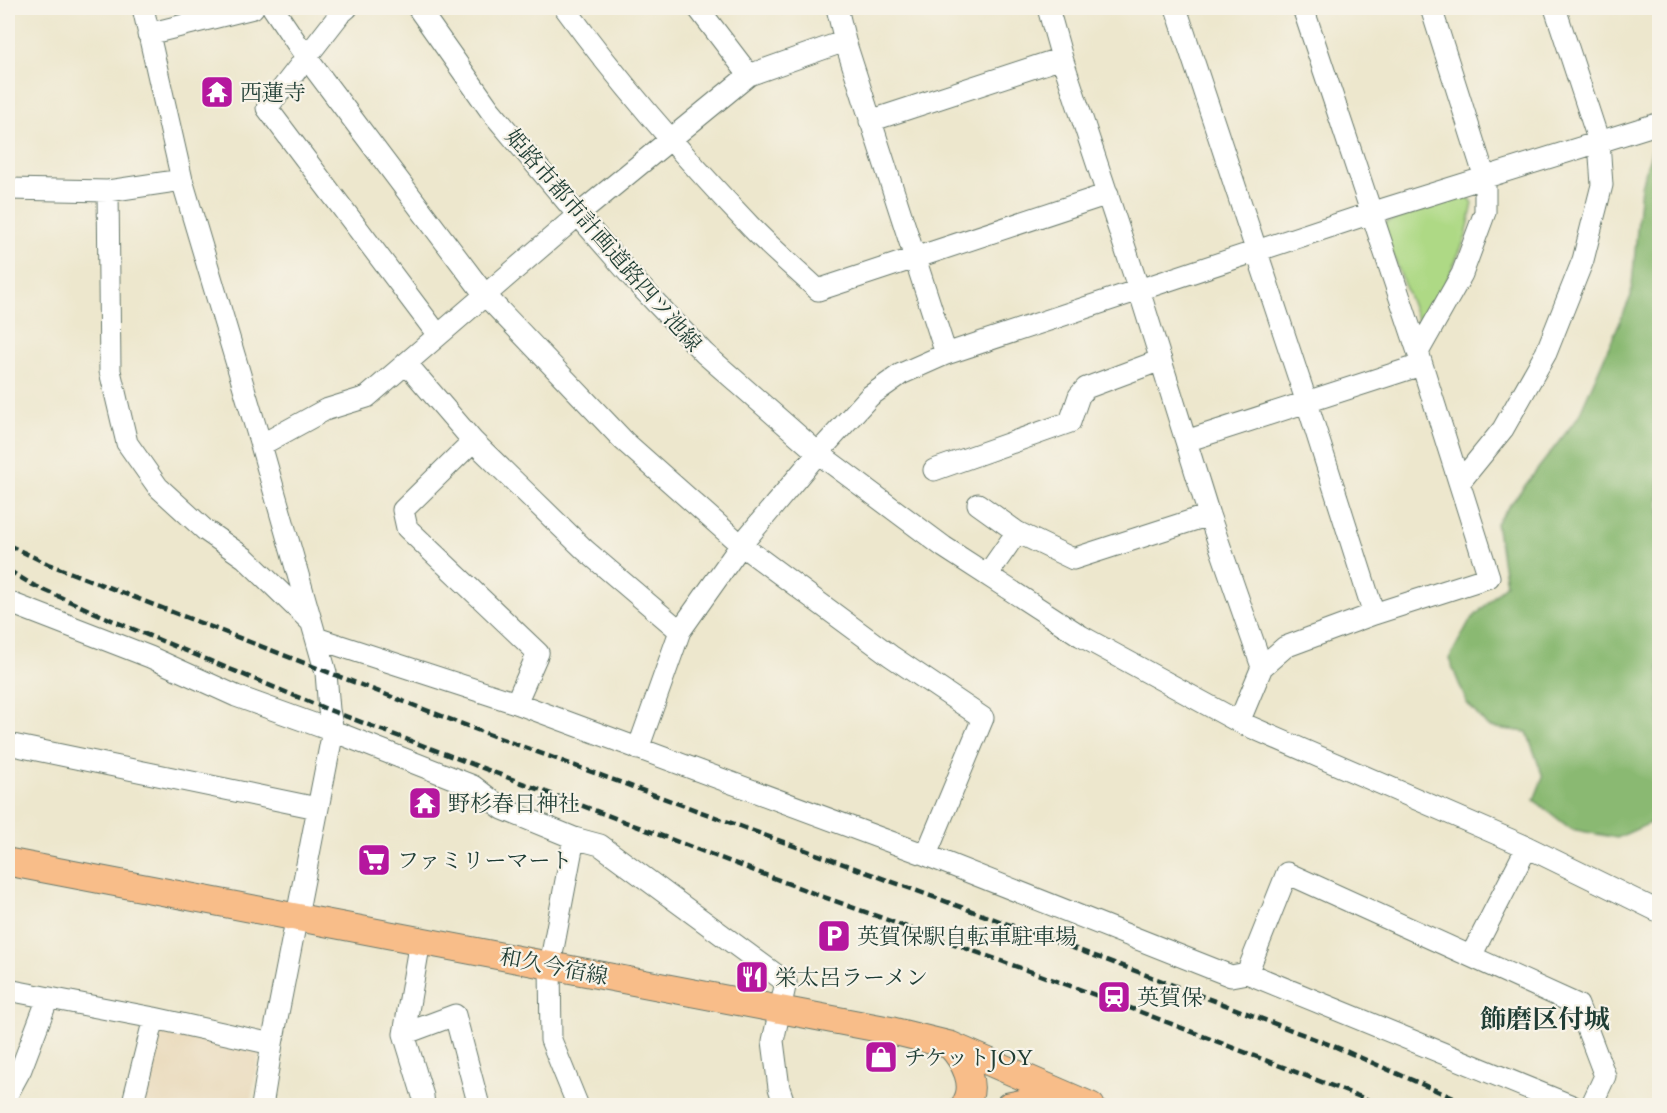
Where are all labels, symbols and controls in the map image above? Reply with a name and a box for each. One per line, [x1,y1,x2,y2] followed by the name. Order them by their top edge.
[199,74,235,110] temple icon: 西蓮寺
[240,78,306,108] place label: 西蓮寺
[498,123,708,358] street label: 姫路市都市計画道路四ツ池線
[407,785,443,821] temple icon: 野杉春日神社
[448,789,580,819] place label: 野杉春日神社
[356,842,392,878] supermarket icon: ファミリーマート
[397,846,573,876] place label: ファミリーマート
[816,918,852,954] parking icon: 英賀保駅自転車駐車場
[857,922,1077,952] place label: 英賀保駅自転車駐車場
[497,942,611,992] street label: 和久今宿線
[734,959,770,995] restaurant icon: 栄太呂ラーメン
[775,963,928,993] place label: 栄太呂ラーメン
[1096,979,1132,1015] station icon: 英賀保
[1137,983,1203,1013] place label: 英賀保
[1480,1002,1610,1037] district label: 飾磨区付城
[863,1039,899,1075] shop icon: チケットJOY
[904,1043,1033,1073] place label: チケットJOY

